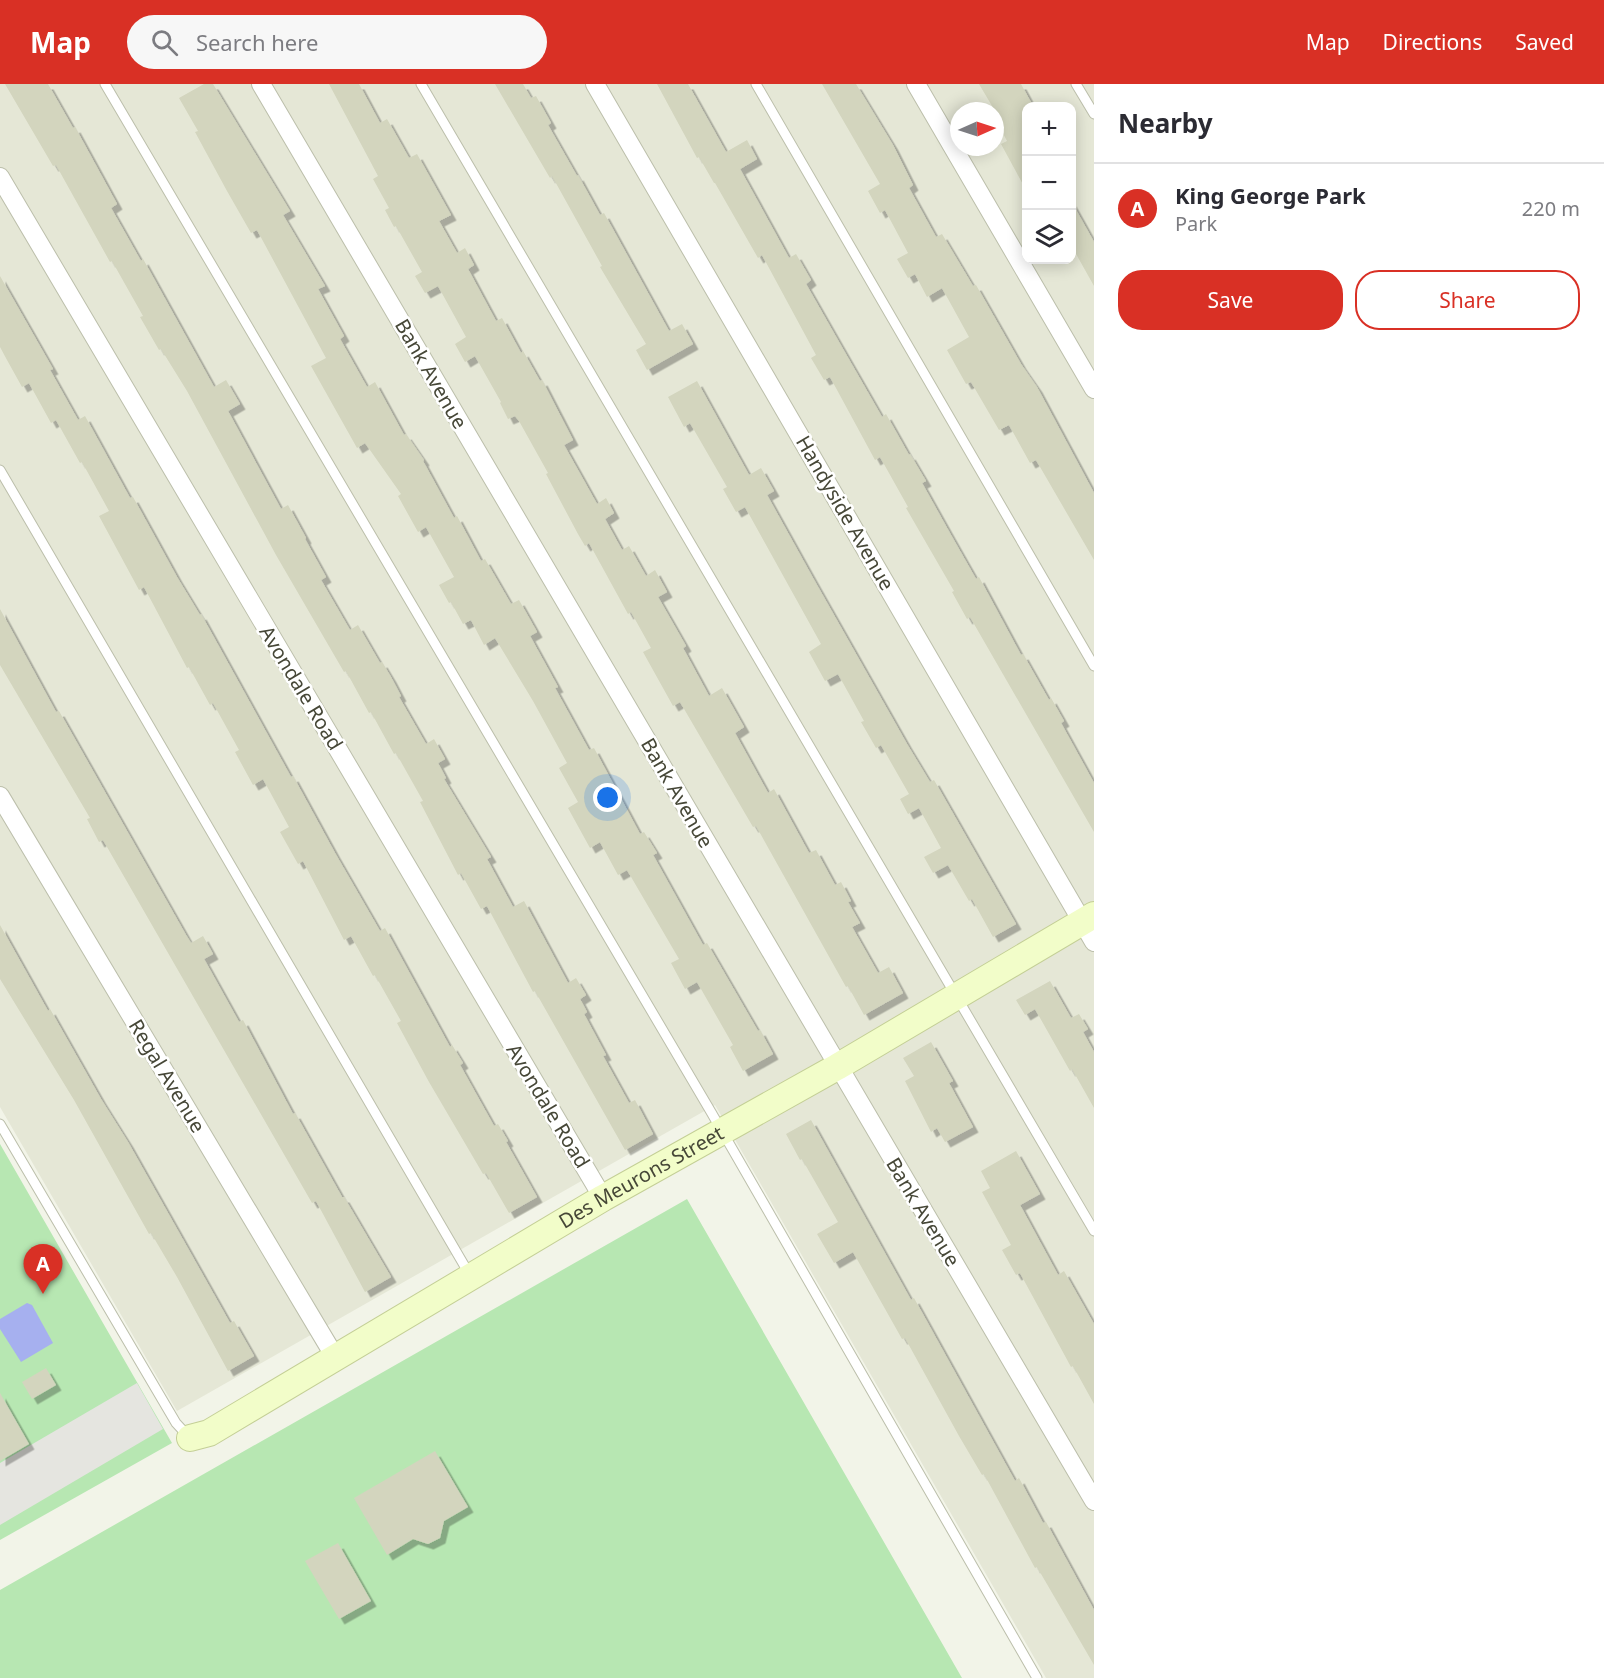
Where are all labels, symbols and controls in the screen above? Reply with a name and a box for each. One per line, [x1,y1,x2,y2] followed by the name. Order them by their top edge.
[127,15,547,69] search box
[30,23,91,61] text: Map
[148,26,181,59] icon: search
[196,27,318,57] text: Search here
[1306,28,1350,56] text: Map
[1383,28,1482,56] text: Directions
[1515,28,1574,56] text: Saved
[950,102,1004,156] north arrow
[1022,102,1076,264] map controls
[1022,102,1076,156] button: +
[1118,105,1213,141] text: Nearby
[1022,156,1076,210] button: −
[1175,180,1366,210] text: King George Park
[1131,195,1144,222] text: A
[1522,195,1580,222] text: 220 m
[1022,210,1076,264] button: layers
[1175,210,1217,237] text: Park
[1118,270,1343,330] button: Save
[1355,270,1580,330] button: Share
[389,314,474,434] street label: Bank Avenue
[790,430,901,595] street label: Handyside Avenue
[254,621,349,755] street label: Avondale Road
[635,733,720,853] street label: Bank Avenue
[593,783,622,812] your location
[123,1014,212,1137] street label: Regal Avenue
[501,1039,596,1173] street label: Avondale Road
[554,1119,728,1234] street label: Des Meurons Street
[880,1152,967,1271] street label: Bank Avenue
[24,1244,63,1294] pin: A

